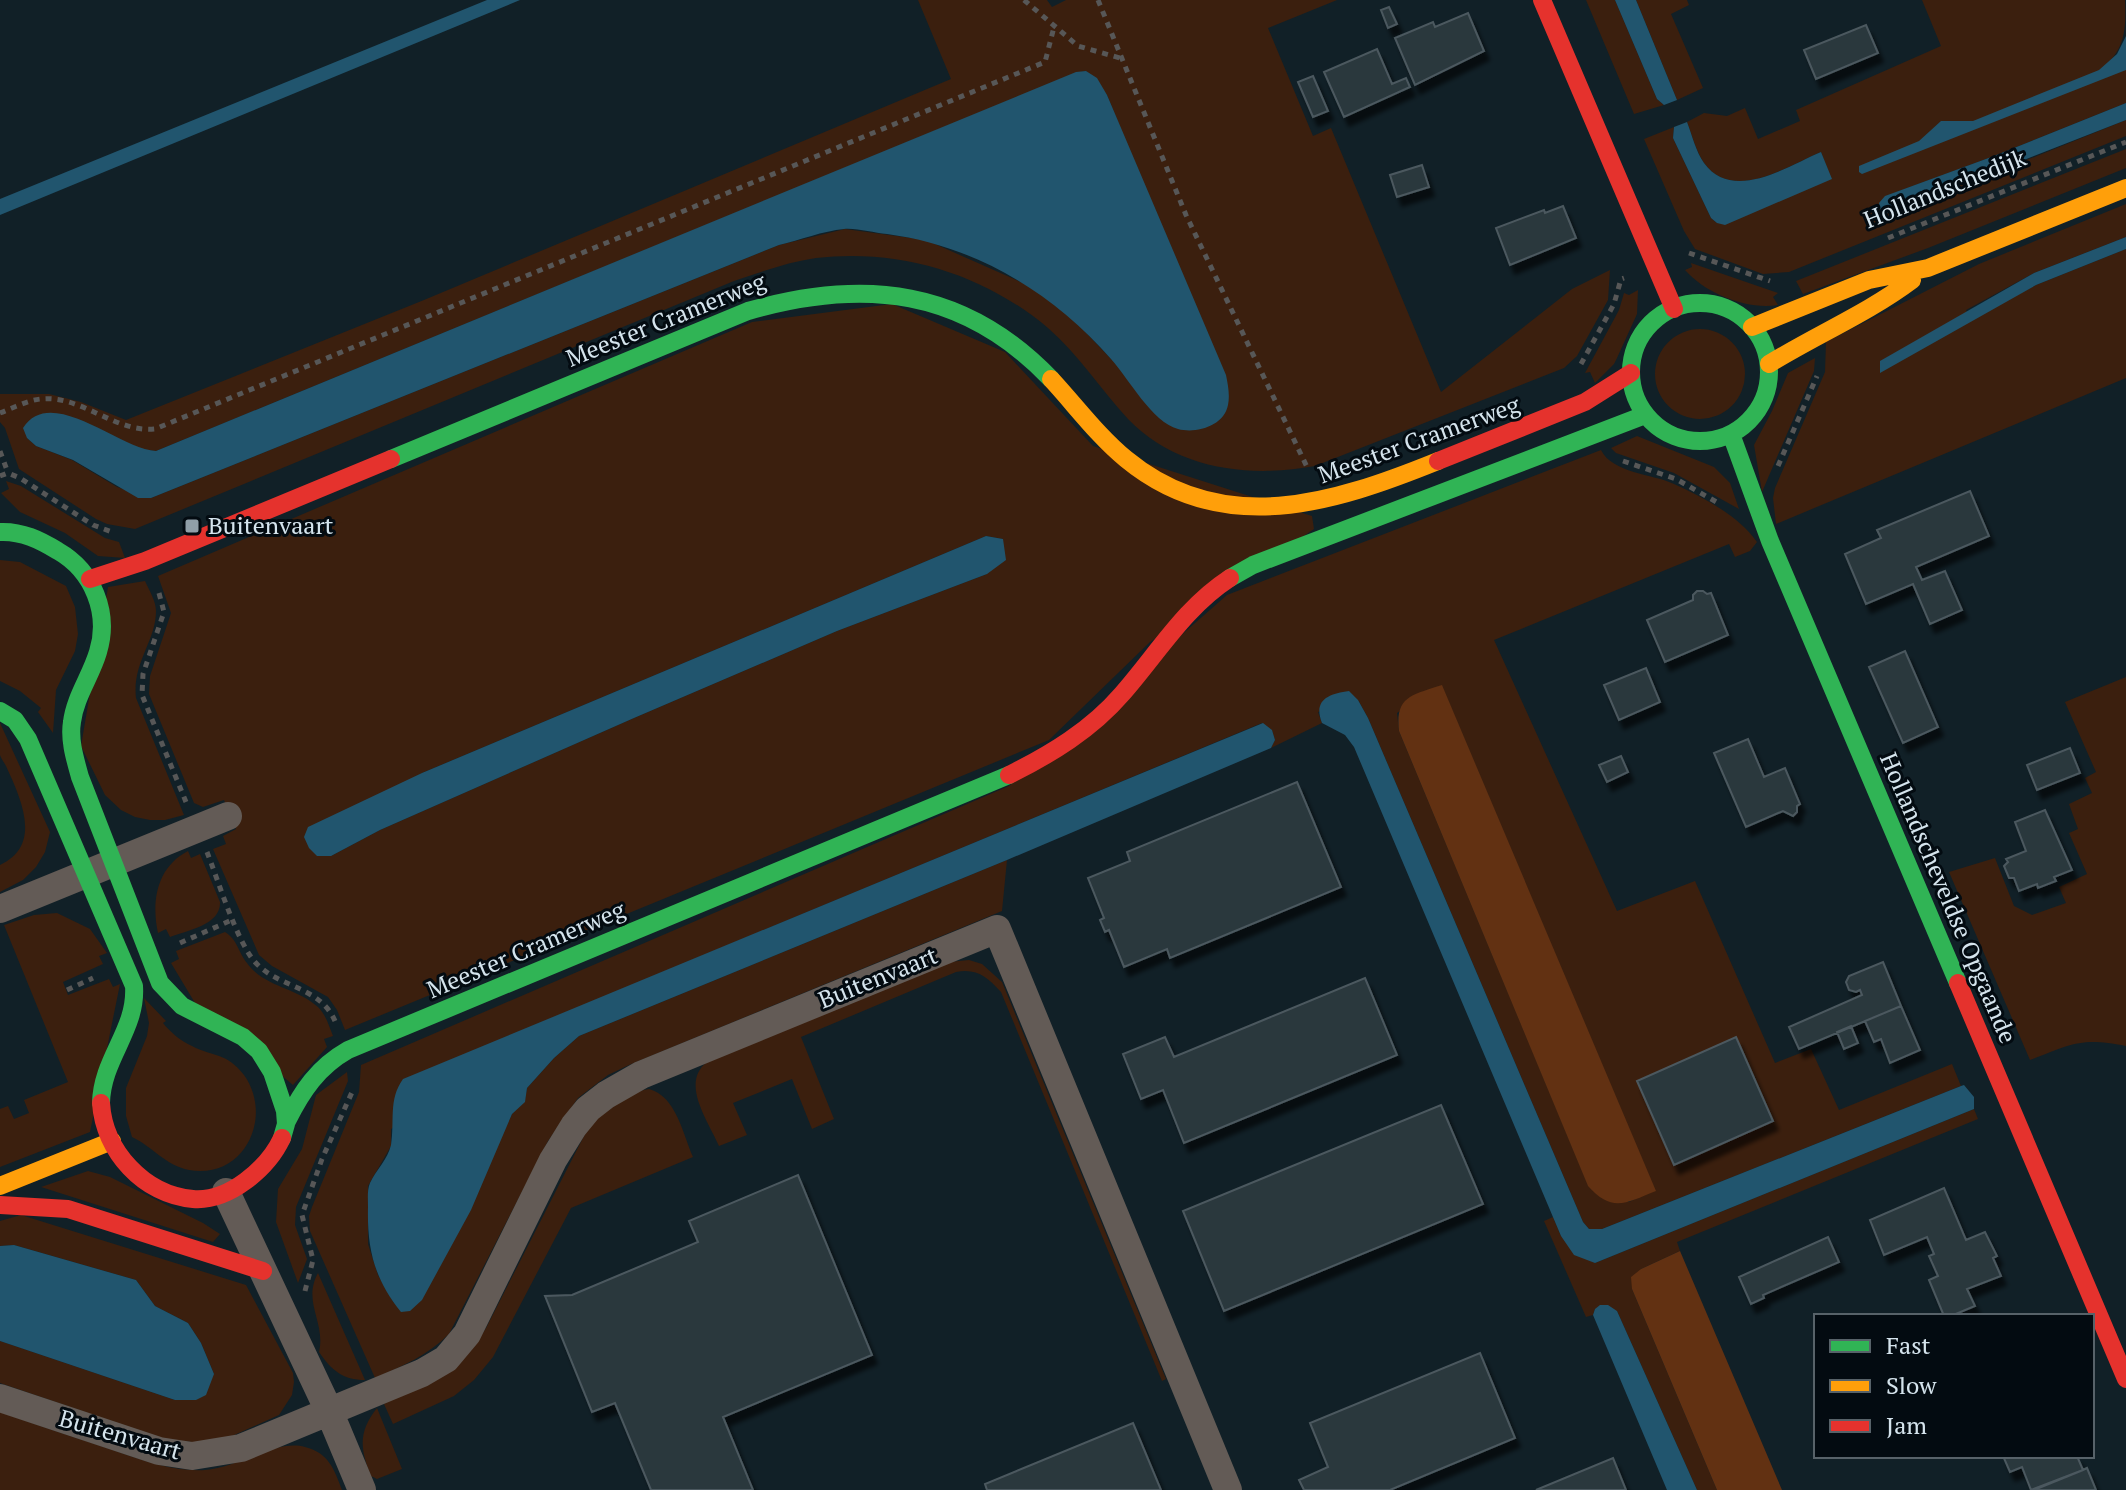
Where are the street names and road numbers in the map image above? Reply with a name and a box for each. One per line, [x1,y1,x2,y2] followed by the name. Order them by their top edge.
[1859,141,2031,235] street label: Hollandschedijk
[561,264,770,374] street label: Meester Cramerweg
[1313,388,1524,490] street label: Meester Cramerweg
[1873,747,2025,1048] street label: Hollandscheveldse Opgaande
[422,893,630,1005] street label: Meester Cramerweg
[813,939,942,1015] street label: Buitenvaart
[56,1401,185,1467] street label: Buitenvaart

